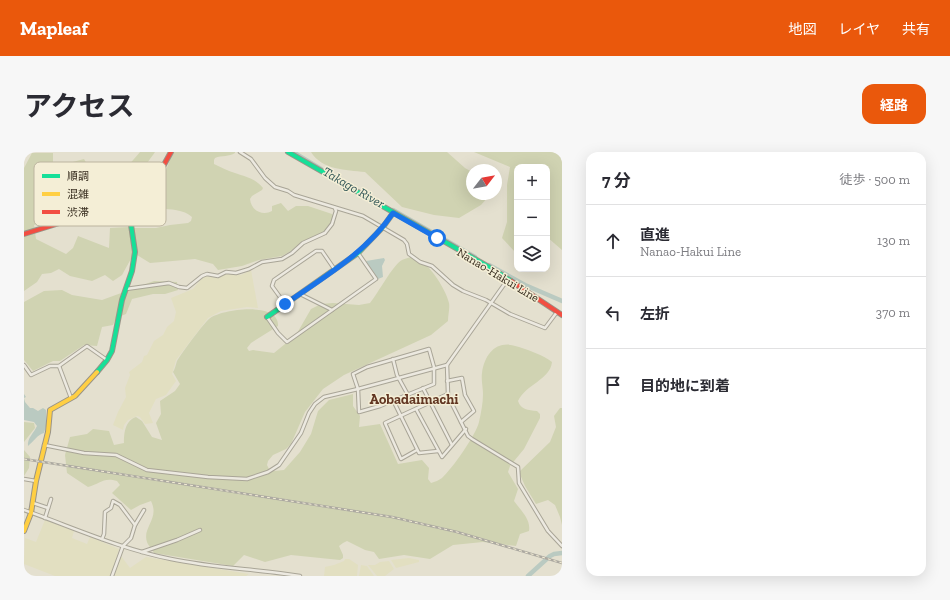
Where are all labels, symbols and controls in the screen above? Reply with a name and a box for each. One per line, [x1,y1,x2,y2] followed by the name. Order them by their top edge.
[20,17,88,40] text: Mapleaf
[788,21,816,38] text: 地図
[838,21,880,38] text: レイヤ
[902,21,930,38] text: 共有
[862,84,926,124] button: 経路
[24,90,135,123] text: アクセス
[34,162,166,226] legend
[320,164,388,211] water label: Takago River
[466,164,502,200] north arrow
[514,164,550,272] map controls
[514,164,550,200] button: +
[67,170,89,183] text: 順調
[602,170,631,190] text: 7 分
[839,172,910,187] text: 徒歩 · 500 m
[67,188,89,201] text: 混雑
[514,200,550,236] button: −
[67,206,89,219] text: 渋滞
[640,226,670,244] text: 直進
[428,229,446,247] route start
[602,230,624,252] icon: ahead
[877,233,910,248] text: 130 m
[514,236,550,272] button: layers
[640,244,741,259] text: Nanao-Hakui Line
[454,245,542,305] street label: Nanao-Hakui Line
[276,295,294,313] route end
[602,302,624,324] icon: left
[640,305,670,323] text: 左折
[876,305,910,320] text: 370 m
[602,374,624,396] icon: arrive
[640,377,730,395] text: 目的地に到着
[369,391,459,408] district label: Aobadaimachi

